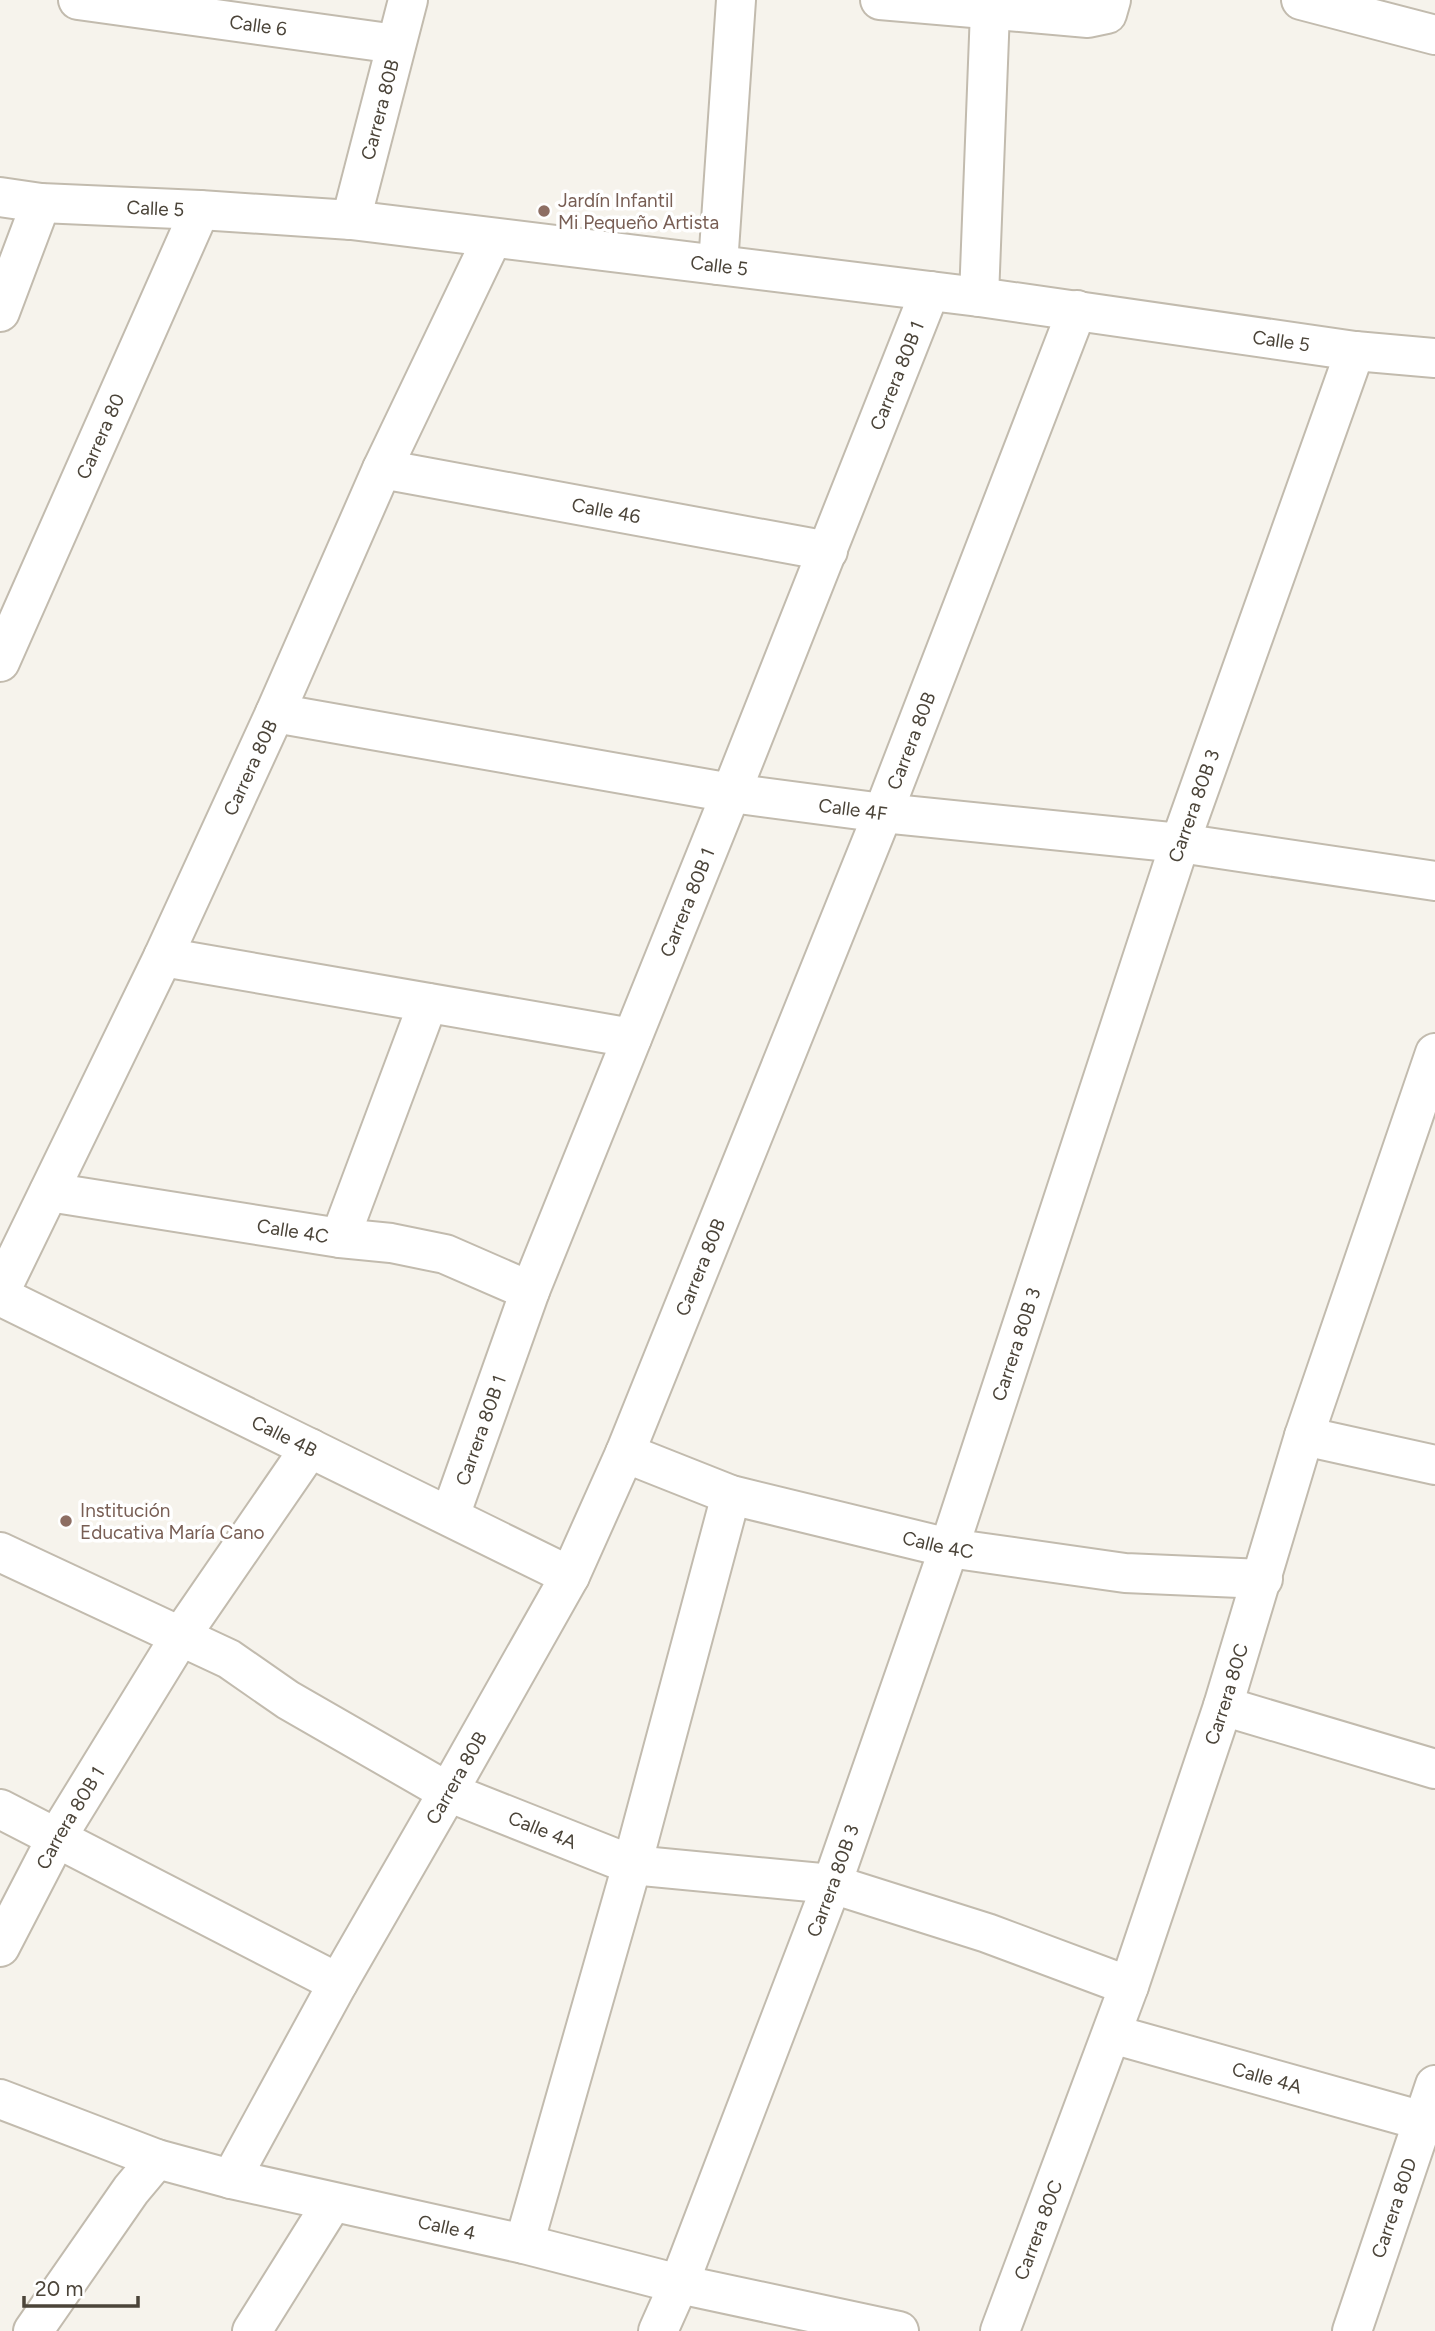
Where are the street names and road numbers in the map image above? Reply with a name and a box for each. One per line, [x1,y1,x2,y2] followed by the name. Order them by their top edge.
[228,10,289,40] street label: Calle 6
[356,57,404,162] street label: Carrera 80B
[126,195,185,221] street label: Calle 5
[689,250,749,280] street label: Calle 5
[865,318,929,433] street label: Carrera 80B 1
[1251,325,1312,356] street label: Calle 5
[71,390,129,483] street label: Carrera 80
[570,493,643,528] street label: Calle 46
[882,689,940,793] street label: Carrera 80B
[218,716,282,819] street label: Carrera 80B
[1163,746,1224,865] street label: Carrera 80B 3
[817,793,889,825] street label: Calle 4F
[655,844,719,960] street label: Carrera 80B 1
[255,1214,331,1248] street label: Calle 4C
[670,1215,730,1319] street label: Carrera 80B
[986,1285,1045,1404] street label: Carrera 80B 3
[450,1372,511,1489] street label: Carrera 80B 1
[248,1410,321,1462] street label: Calle 4B
[900,1526,975,1563] street label: Calle 4C
[1199,1640,1253,1748] street label: Carrera 80C
[420,1727,491,1828] street label: Carrera 80B
[31,1762,109,1873] street label: Carrera 80B 1
[505,1806,580,1853] street label: Calle 4A
[801,1821,863,1940] street label: Carrera 80B 3
[1229,2057,1305,2098] street label: Calle 4A
[1366,2155,1421,2261] street label: Carrera 80D
[1009,2176,1067,2283] street label: Carrera 80C
[416,2209,478,2245] street label: Calle 4

